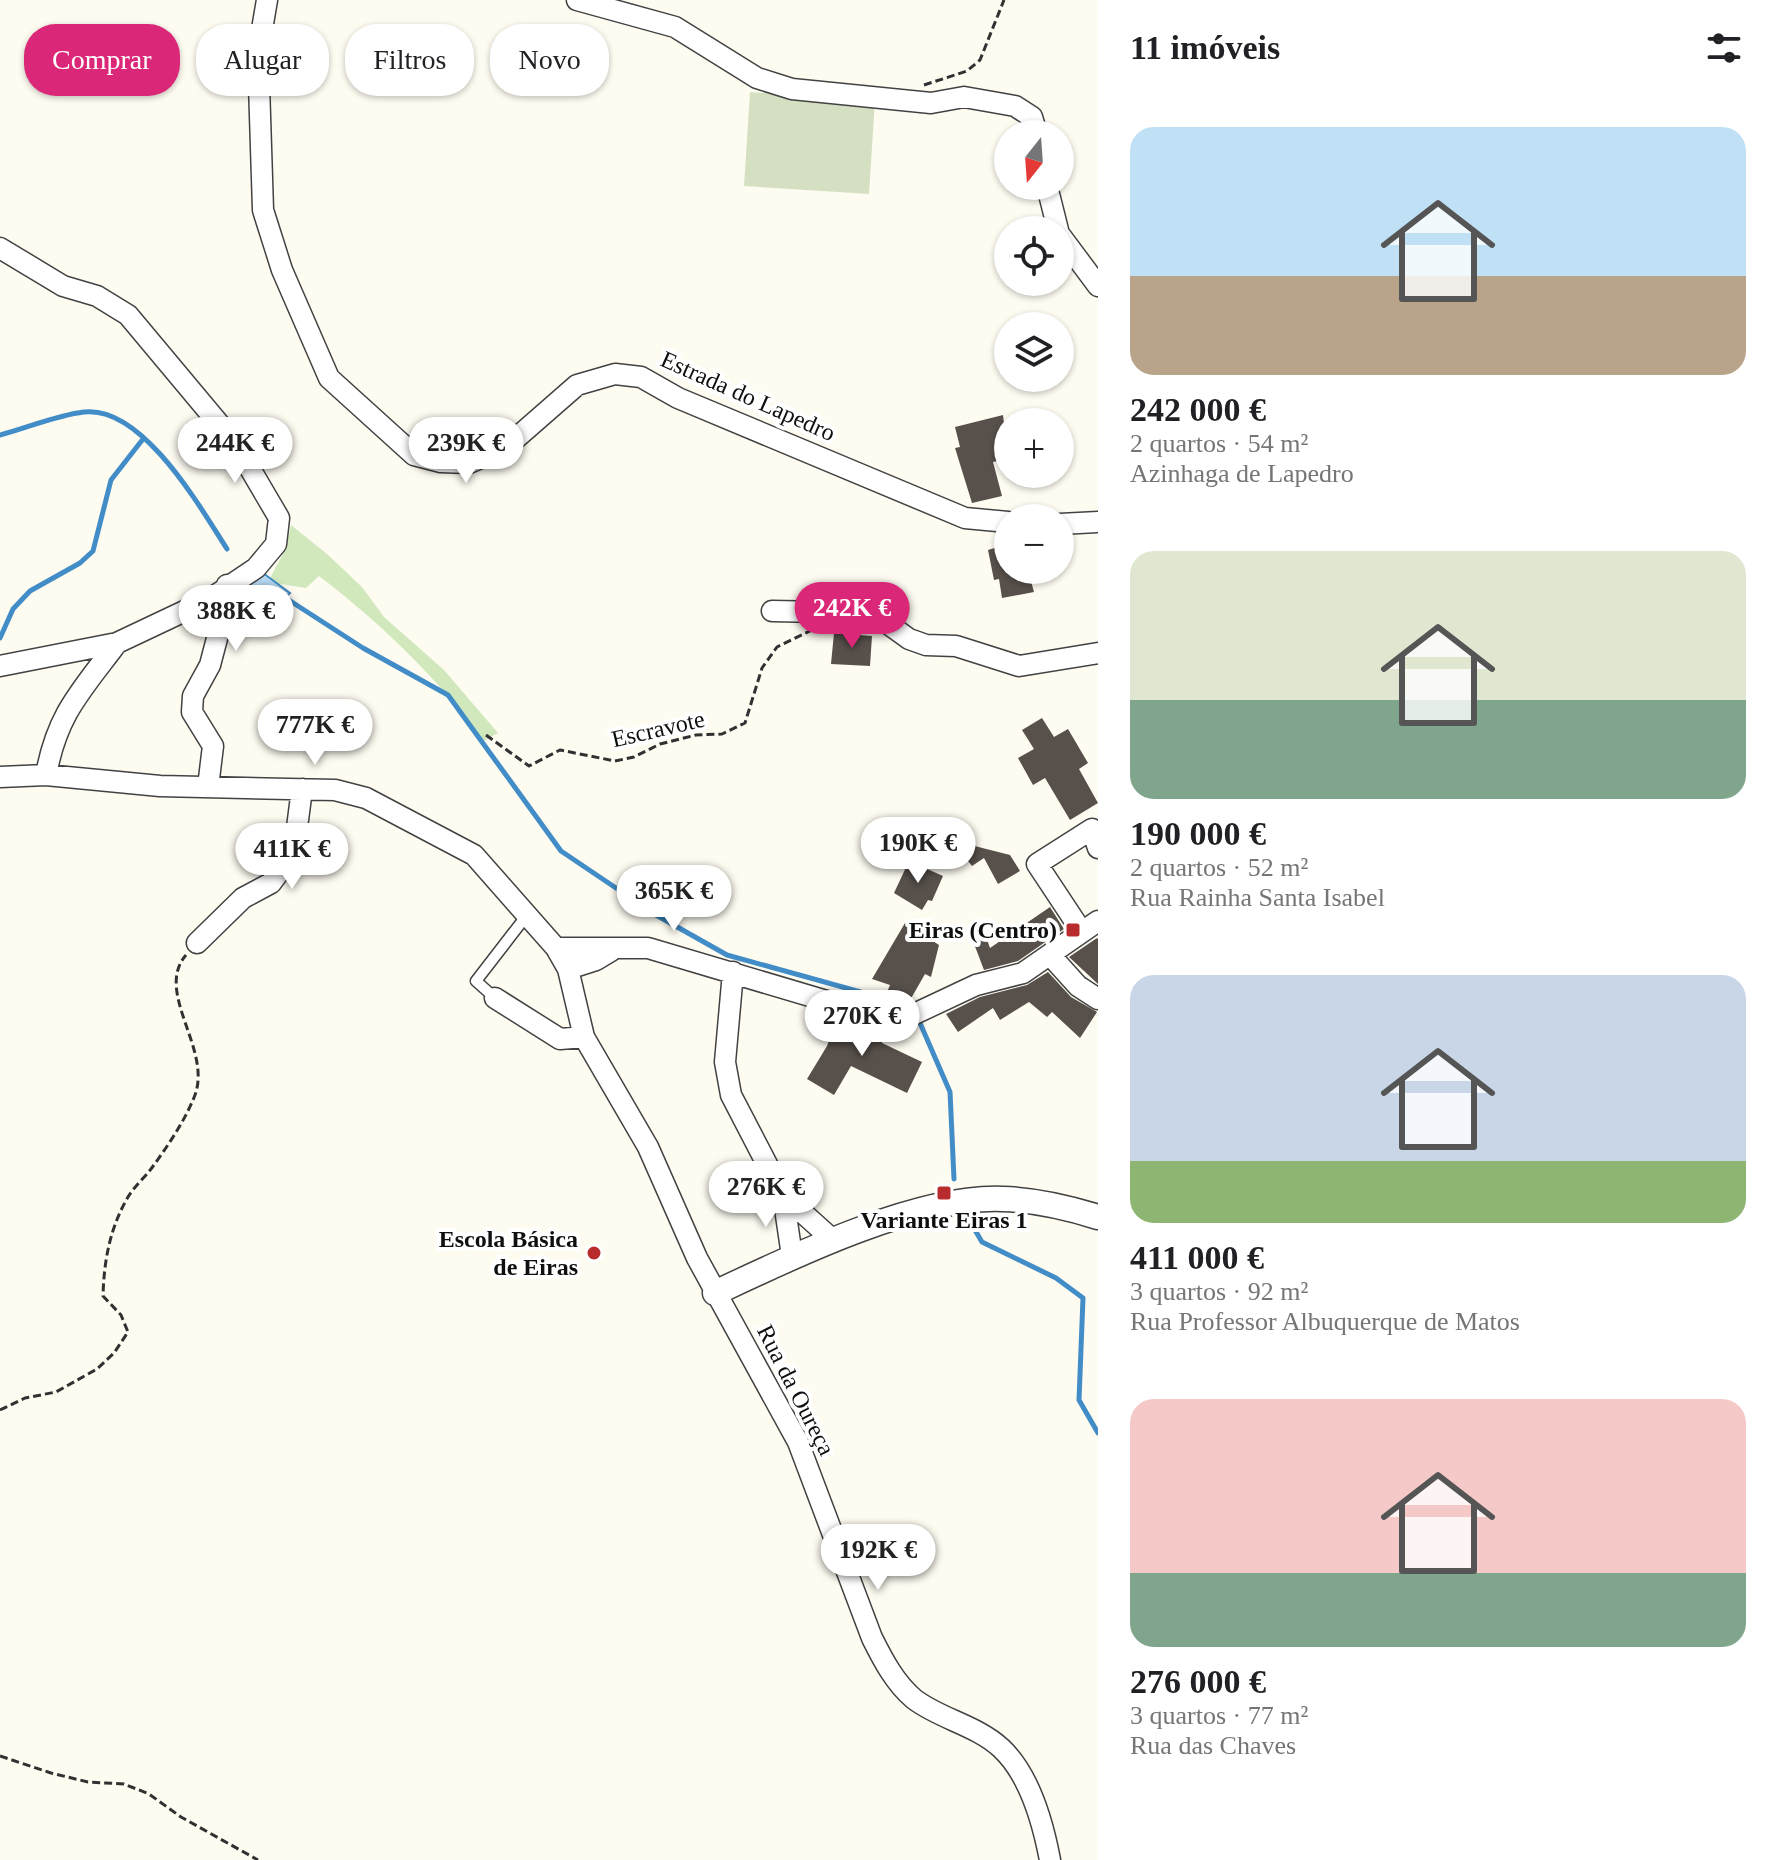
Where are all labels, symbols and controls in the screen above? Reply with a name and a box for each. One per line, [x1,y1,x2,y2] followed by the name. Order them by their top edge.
[24,24,180,96] chip: Comprar
[196,24,329,96] chip: Alugar
[345,24,474,96] chip: Filtros
[490,24,609,96] chip: Novo
[1702,26,1746,70] icon: filters
[1130,29,1280,66] text: 11 imóveis
[994,120,1074,200] north arrow
[994,120,1074,584] map controls
[1366,179,1510,323] icon: home
[994,216,1074,296] button: locate
[994,312,1074,392] button: layers
[657,346,839,446] street label: Estrada do Lapedro
[1130,391,1266,428] text: 242 000 €
[994,408,1074,488] button: +
[170,417,300,485] pin: 244K €
[401,417,531,485] pin: 239K €
[196,428,274,457] text: 244K €
[427,428,505,457] text: 239K €
[1130,429,1308,458] text: 2 quartos · 54 m²
[1130,459,1354,488] text: Azinhaga de Lapedro
[994,504,1074,584] button: −
[787,582,917,650] pin: 242K €
[171,585,301,653] pin: 388K €
[813,593,891,622] text: 242K €
[197,596,275,625] text: 388K €
[1366,603,1510,747] icon: home
[250,699,380,767] pin: 777K €
[609,706,707,752] street label: Escravote
[276,710,354,739] text: 777K €
[1130,815,1266,852] text: 190 000 €
[853,817,983,885] pin: 190K €
[227,823,357,891] pin: 411K €
[879,828,957,857] text: 190K €
[253,834,331,863] text: 411K €
[1130,853,1308,882] text: 2 quartos · 52 m²
[609,865,739,933] pin: 365K €
[635,876,713,905] text: 365K €
[1130,883,1385,912] text: Rua Rainha Santa Isabel
[909,917,1057,943] place label: Eiras (Centro)
[1064,921,1082,939] marker: Eiras (Centro)
[797,990,927,1058] pin: 270K €
[823,1001,901,1030] text: 270K €
[1366,1027,1510,1171] icon: home
[701,1161,831,1229] pin: 276K €
[727,1172,805,1201] text: 276K €
[935,1184,953,1202] marker: Variante Eiras 1
[860,1207,1028,1233] place label: Variante Eiras 1
[439,1226,578,1280] place label: Escola Básica de Eiras
[1130,1239,1264,1276] text: 411 000 €
[585,1244,603,1262] marker: Escola Básica de Eiras
[1130,1277,1308,1306] text: 3 quartos · 92 m²
[1130,1307,1520,1336] text: Rua Professor Albuquerque de Matos
[752,1321,840,1460] street label: Rua da Oureça
[1366,1451,1510,1595] icon: home
[813,1524,943,1592] pin: 192K €
[839,1535,917,1564] text: 192K €
[1130,1663,1266,1700] text: 276 000 €
[1130,1701,1308,1730] text: 3 quartos · 77 m²
[1130,1731,1296,1760] text: Rua das Chaves

